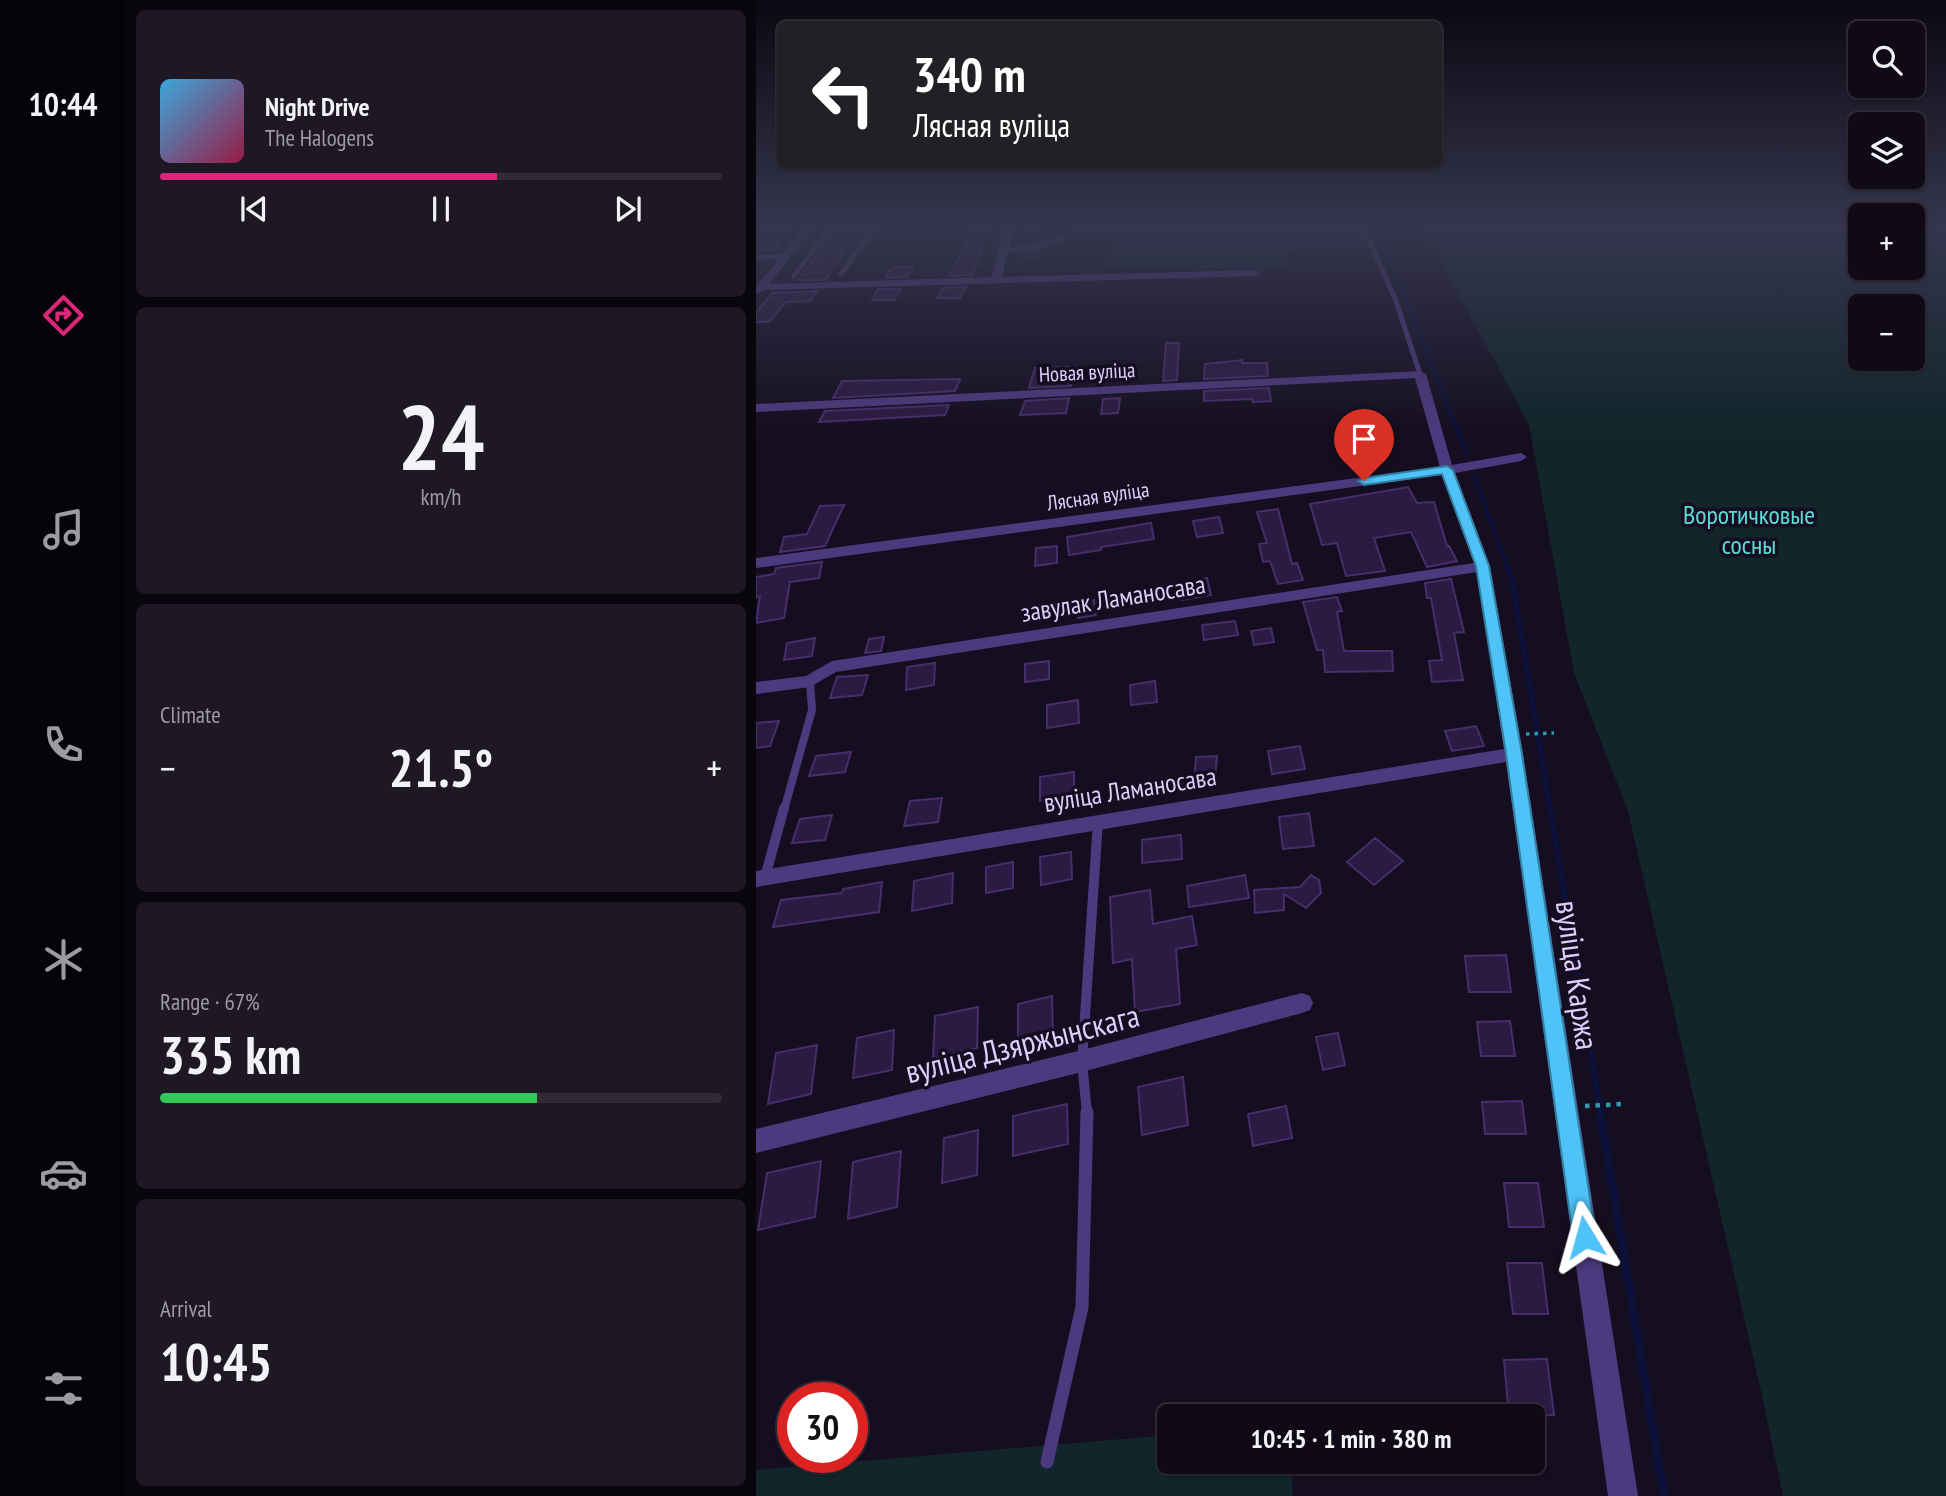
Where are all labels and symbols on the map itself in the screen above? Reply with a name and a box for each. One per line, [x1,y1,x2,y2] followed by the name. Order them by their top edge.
[1038,356,1136,388] street label: Новая вуліца
[1334,409,1394,481] pin
[1044,475,1151,517] street label: Лясная вуліца
[1683,498,1815,561] park label: Воротичковые сосны
[1018,567,1208,629] street label: завулак Ламаносава
[1041,759,1219,819] street label: вуліца Ламаносава
[1547,898,1609,1052] street label: вуліца Каржа
[901,994,1143,1092] street label: вуліца Дзяржынскага
[1548,1200,1622,1274] position arrow
[777,1382,868,1473] speed limit sign: 30

